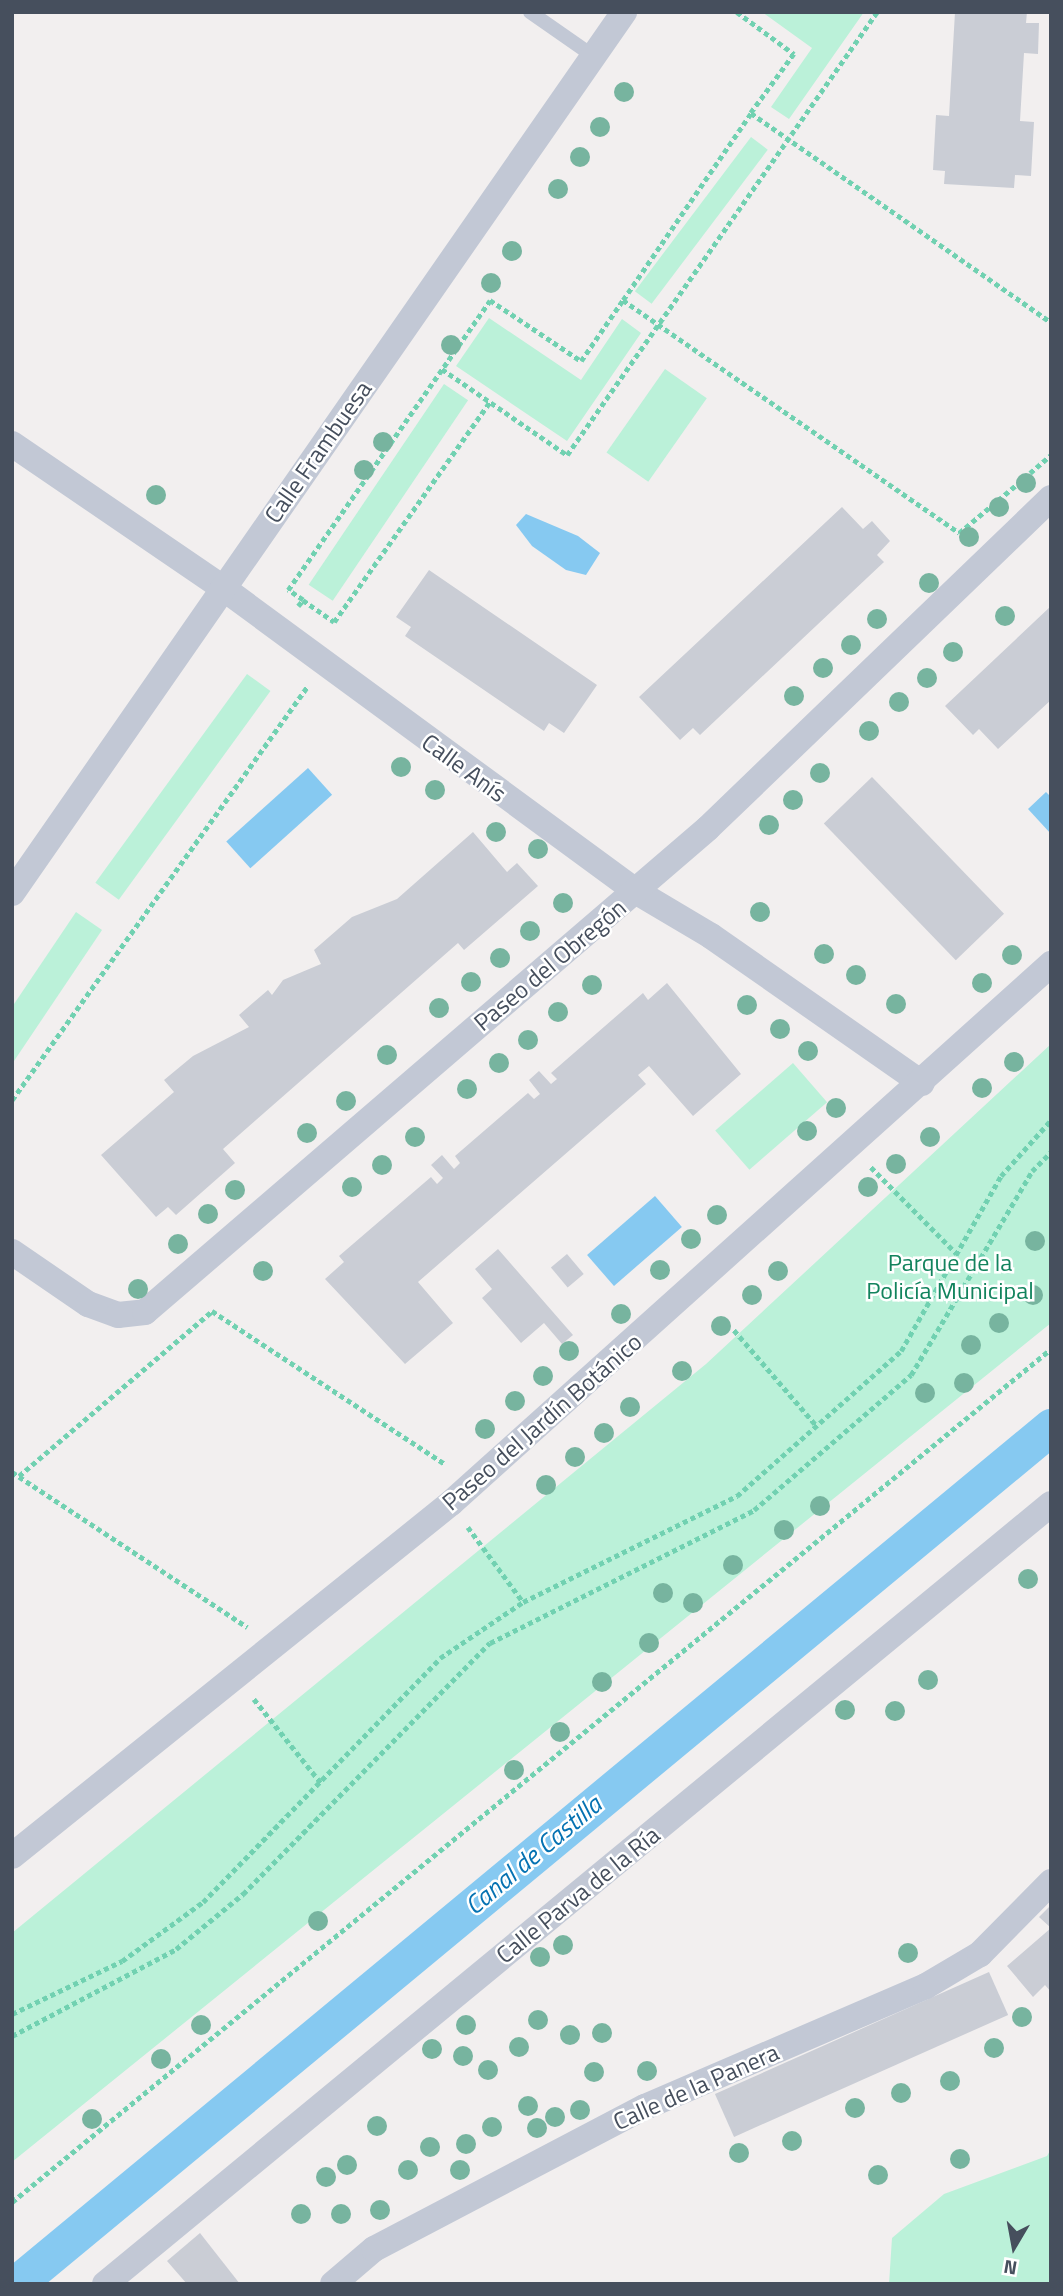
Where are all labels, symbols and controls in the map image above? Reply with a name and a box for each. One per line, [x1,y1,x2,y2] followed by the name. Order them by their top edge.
[258,375,378,529] street label: Calle Frambuesa
[416,728,512,808] street label: Calle Anís
[468,893,632,1037] street label: Paseo del Obregón
[866,1249,1034,1305] park label: Parque de la Policía Municipal
[436,1327,648,1517] street label: Paseo del Jardín Botánico
[458,1789,608,1921] water label: Canal de Castilla
[491,1820,665,1970] street label: Calle Parva de la Ría
[609,2038,783,2136] street label: Calle de la Panera
[979,2212,1049,2282] north arrow
[1001,2253,1019,2284] text: N

